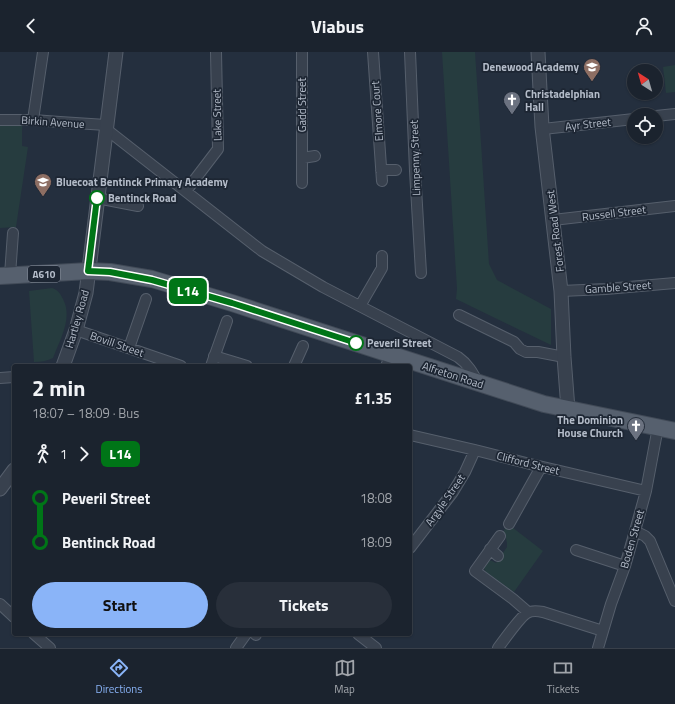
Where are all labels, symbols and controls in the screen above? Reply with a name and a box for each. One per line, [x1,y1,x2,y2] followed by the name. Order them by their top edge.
[311,13,364,40] text: Viabus
[20,15,42,37] icon: back
[633,15,655,37] icon: person
[582,57,602,82] school or university icon: Denewood Academy
[483,59,579,75] place label: Denewood Academy
[627,64,663,100] north arrow
[627,64,663,144] map controls
[294,78,310,132] street label: Gadd Street
[367,80,387,142] street label: Elmore Court
[525,86,600,115] place label: Christadelphian Hall
[209,89,225,141] street label: Lake Street
[502,90,522,115] church icon: Christadelphian Hall
[627,108,663,144] button: locate
[21,112,86,132] street label: Birkin Avenue
[564,114,612,134] street label: Ayr Street
[406,120,424,196] street label: Limpenny Street
[33,172,53,197] school or university icon: Bluecoat Bentinck Primary Academy
[56,174,229,190] place label: Bluecoat Bentinck Primary Academy
[542,189,568,273] street label: Forest Road West
[89,190,105,206] marker: Bentinck Road
[108,190,177,206] place label: Bentinck Road
[581,201,647,225] street label: Russell Street
[28,266,60,282] road number: A610
[584,277,652,297] street label: Gamble Street
[165,278,211,304] line badge: L14
[177,280,199,301] text: L14
[61,288,93,350] street label: Hartley Road
[88,327,146,361] street label: Bovill Street
[348,335,364,351] marker: Peveril Street
[367,335,432,351] place label: Peveril Street
[420,358,486,393] street label: Alfreton Road
[32,371,85,405] text: 2 min
[355,387,392,410] text: £1.35
[32,403,139,423] text: 18:07 – 18:09 · Bus
[557,412,623,441] place label: The Dominion House Church
[626,416,646,441] church icon: The Dominion House Church
[32,443,54,465] icon: walk
[73,443,95,465] icon: forward
[109,443,132,464] text: L14
[60,444,67,464] text: 1
[495,447,561,479] street label: Clifford Street
[421,471,469,529] street label: Argyle Street
[62,487,150,510] text: Peveril Street
[360,488,392,508] text: 18:08
[616,508,648,570] street label: Boden Street
[62,531,155,554] text: Bentinck Road
[360,532,392,552] text: 18:09
[32,582,208,628] button: Start
[216,582,392,628] button: Tickets
[96,657,142,697] tab: Directions
[334,657,356,697] tab: Map
[547,657,579,697] tab: Tickets

